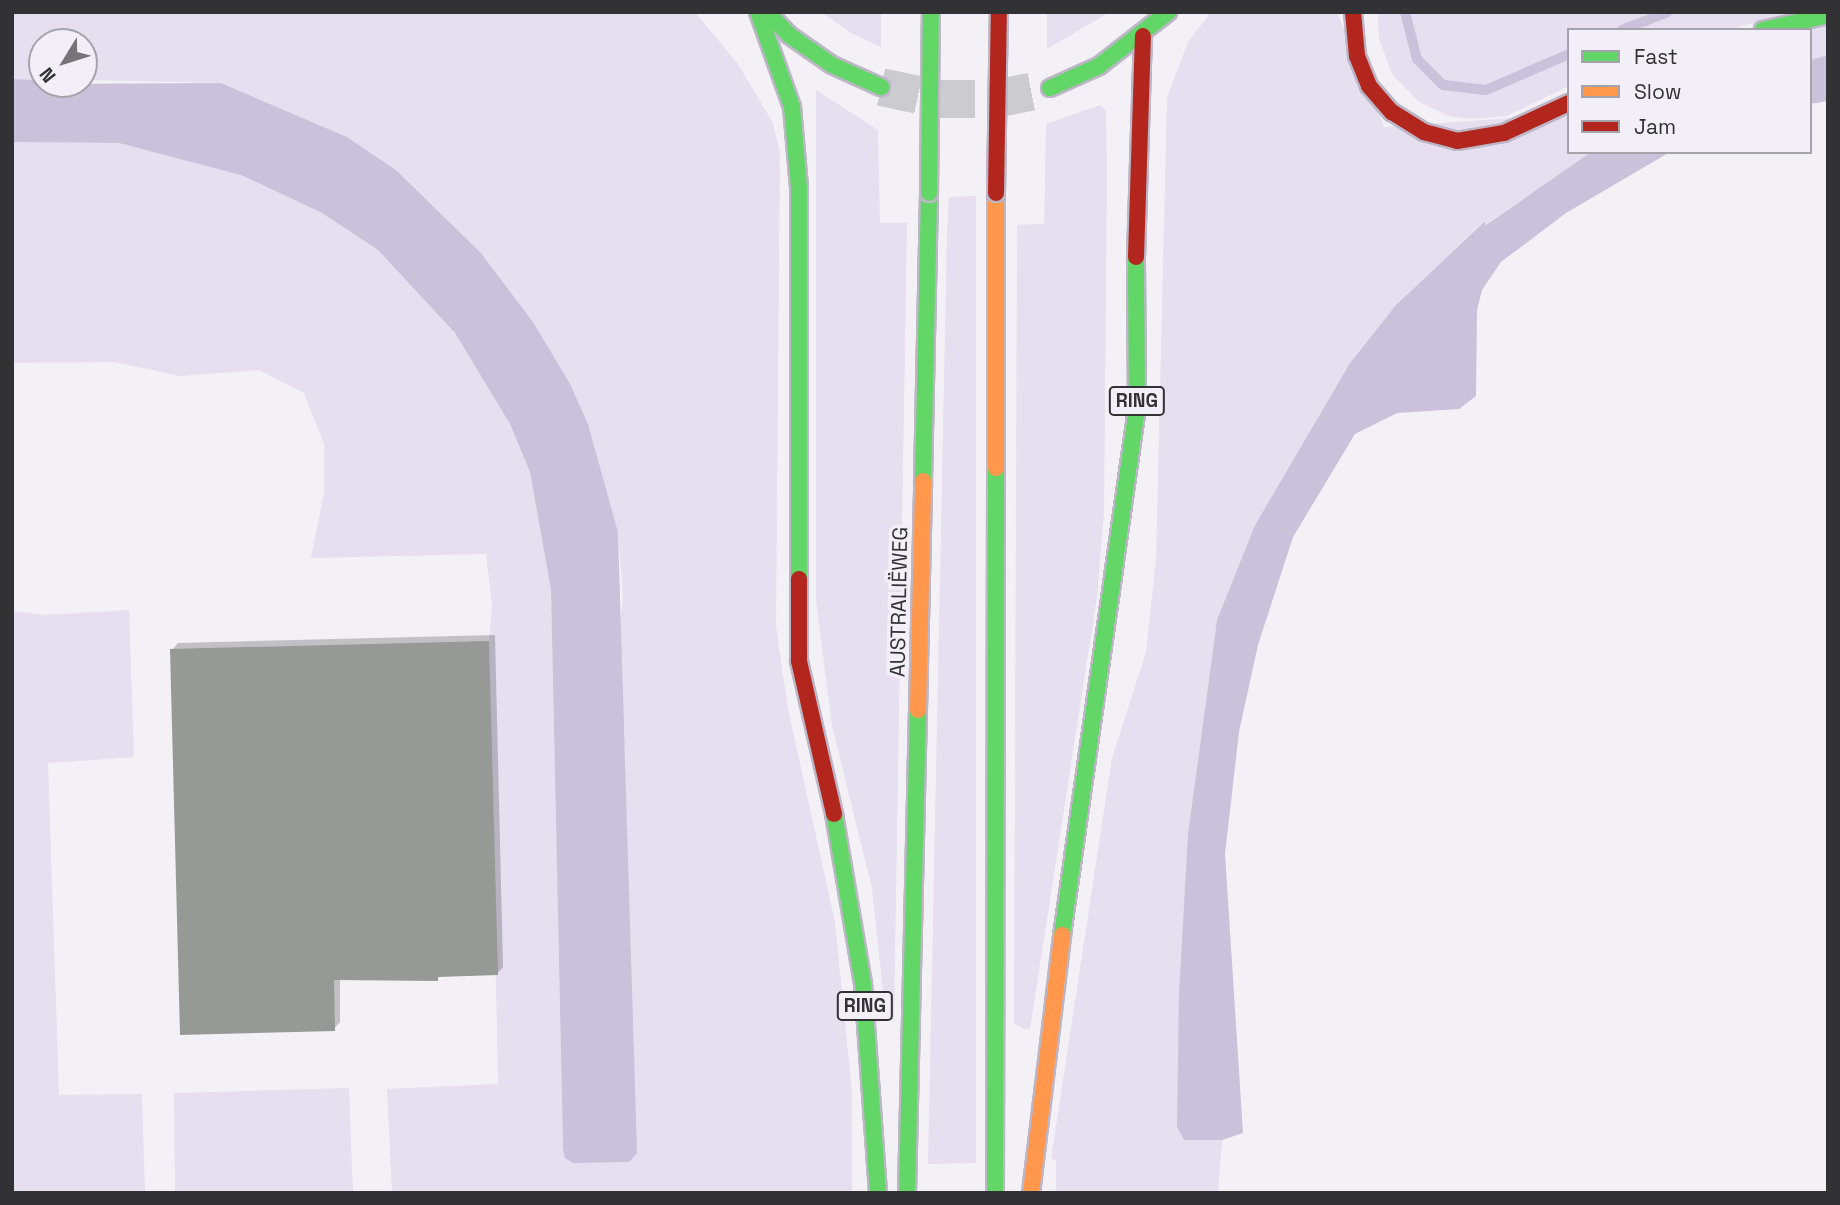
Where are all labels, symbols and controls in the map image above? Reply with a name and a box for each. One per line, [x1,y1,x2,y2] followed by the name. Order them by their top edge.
[28,28,98,98] north arrow
[1567,28,1812,154] legend
[1634,43,1678,70] text: Fast
[34,62,61,88] text: N
[1634,78,1682,105] text: Slow
[1634,113,1676,140] text: Jam
[1107,386,1167,416] road number: RING
[885,527,913,677] street label: AUSTRALIËWEG
[835,990,895,1022] road number: RING

